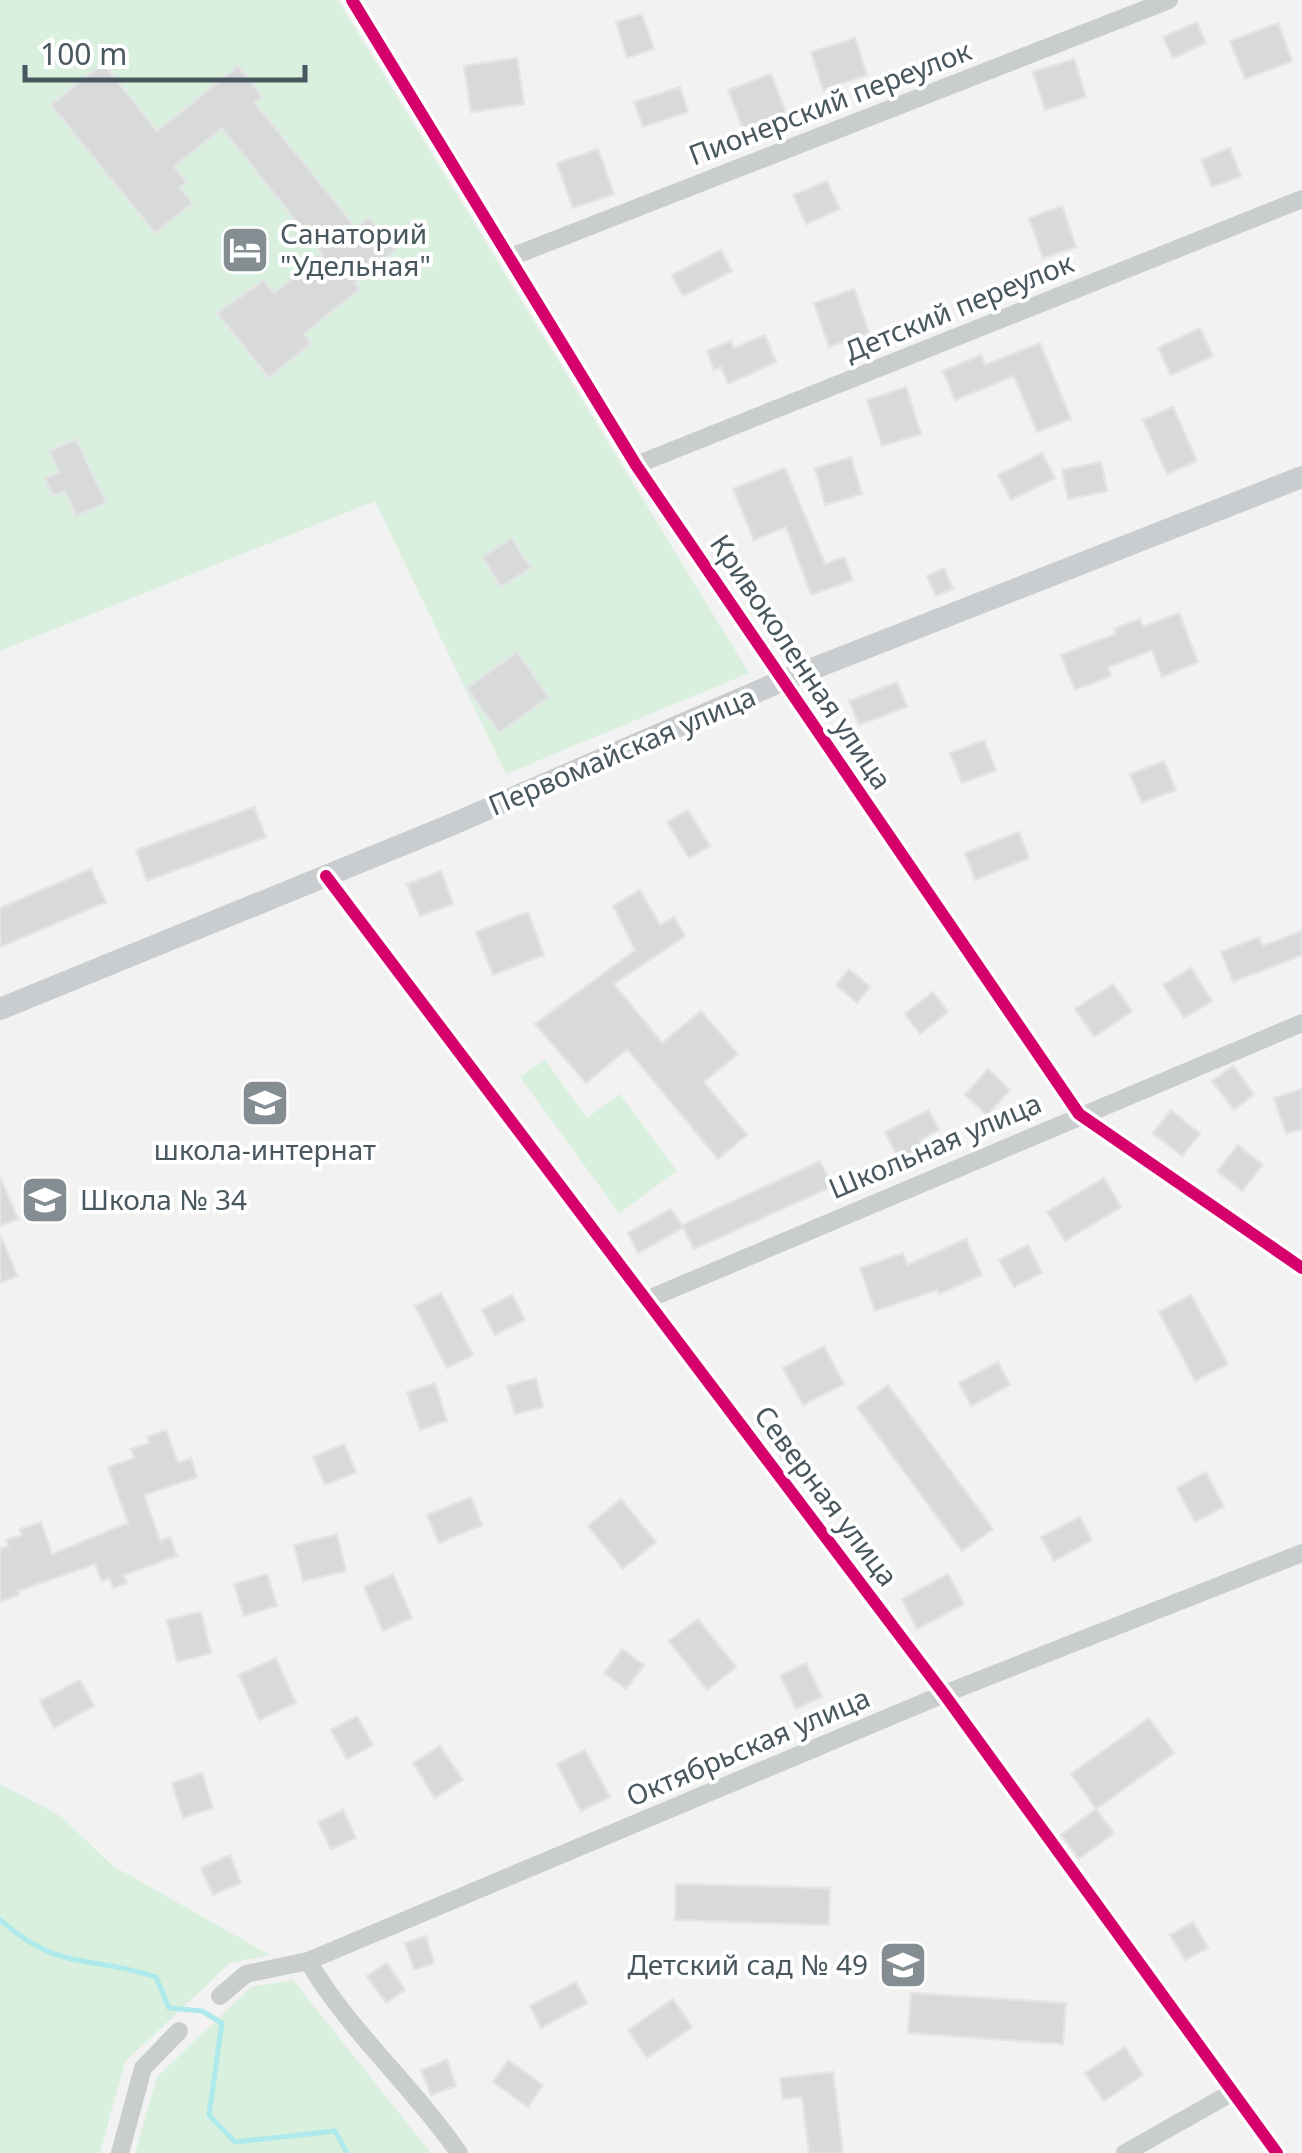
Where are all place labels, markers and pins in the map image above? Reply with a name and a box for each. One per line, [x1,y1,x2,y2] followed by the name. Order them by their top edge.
[280,214,431,284] place label: Санаторий "Удельная"
[219,224,271,276] hotel icon: Санаторий "Удельная"
[239,1077,291,1129] school or university icon: школа-интернат
[154,1130,376,1168] place label: школа-интернат
[19,1174,71,1226] school or university icon: Школа № 34
[80,1180,247,1218] place label: Школа № 34
[877,1939,929,1991] school or university icon: Детский сад № 49
[627,1945,868,1983] place label: Детский сад № 49

